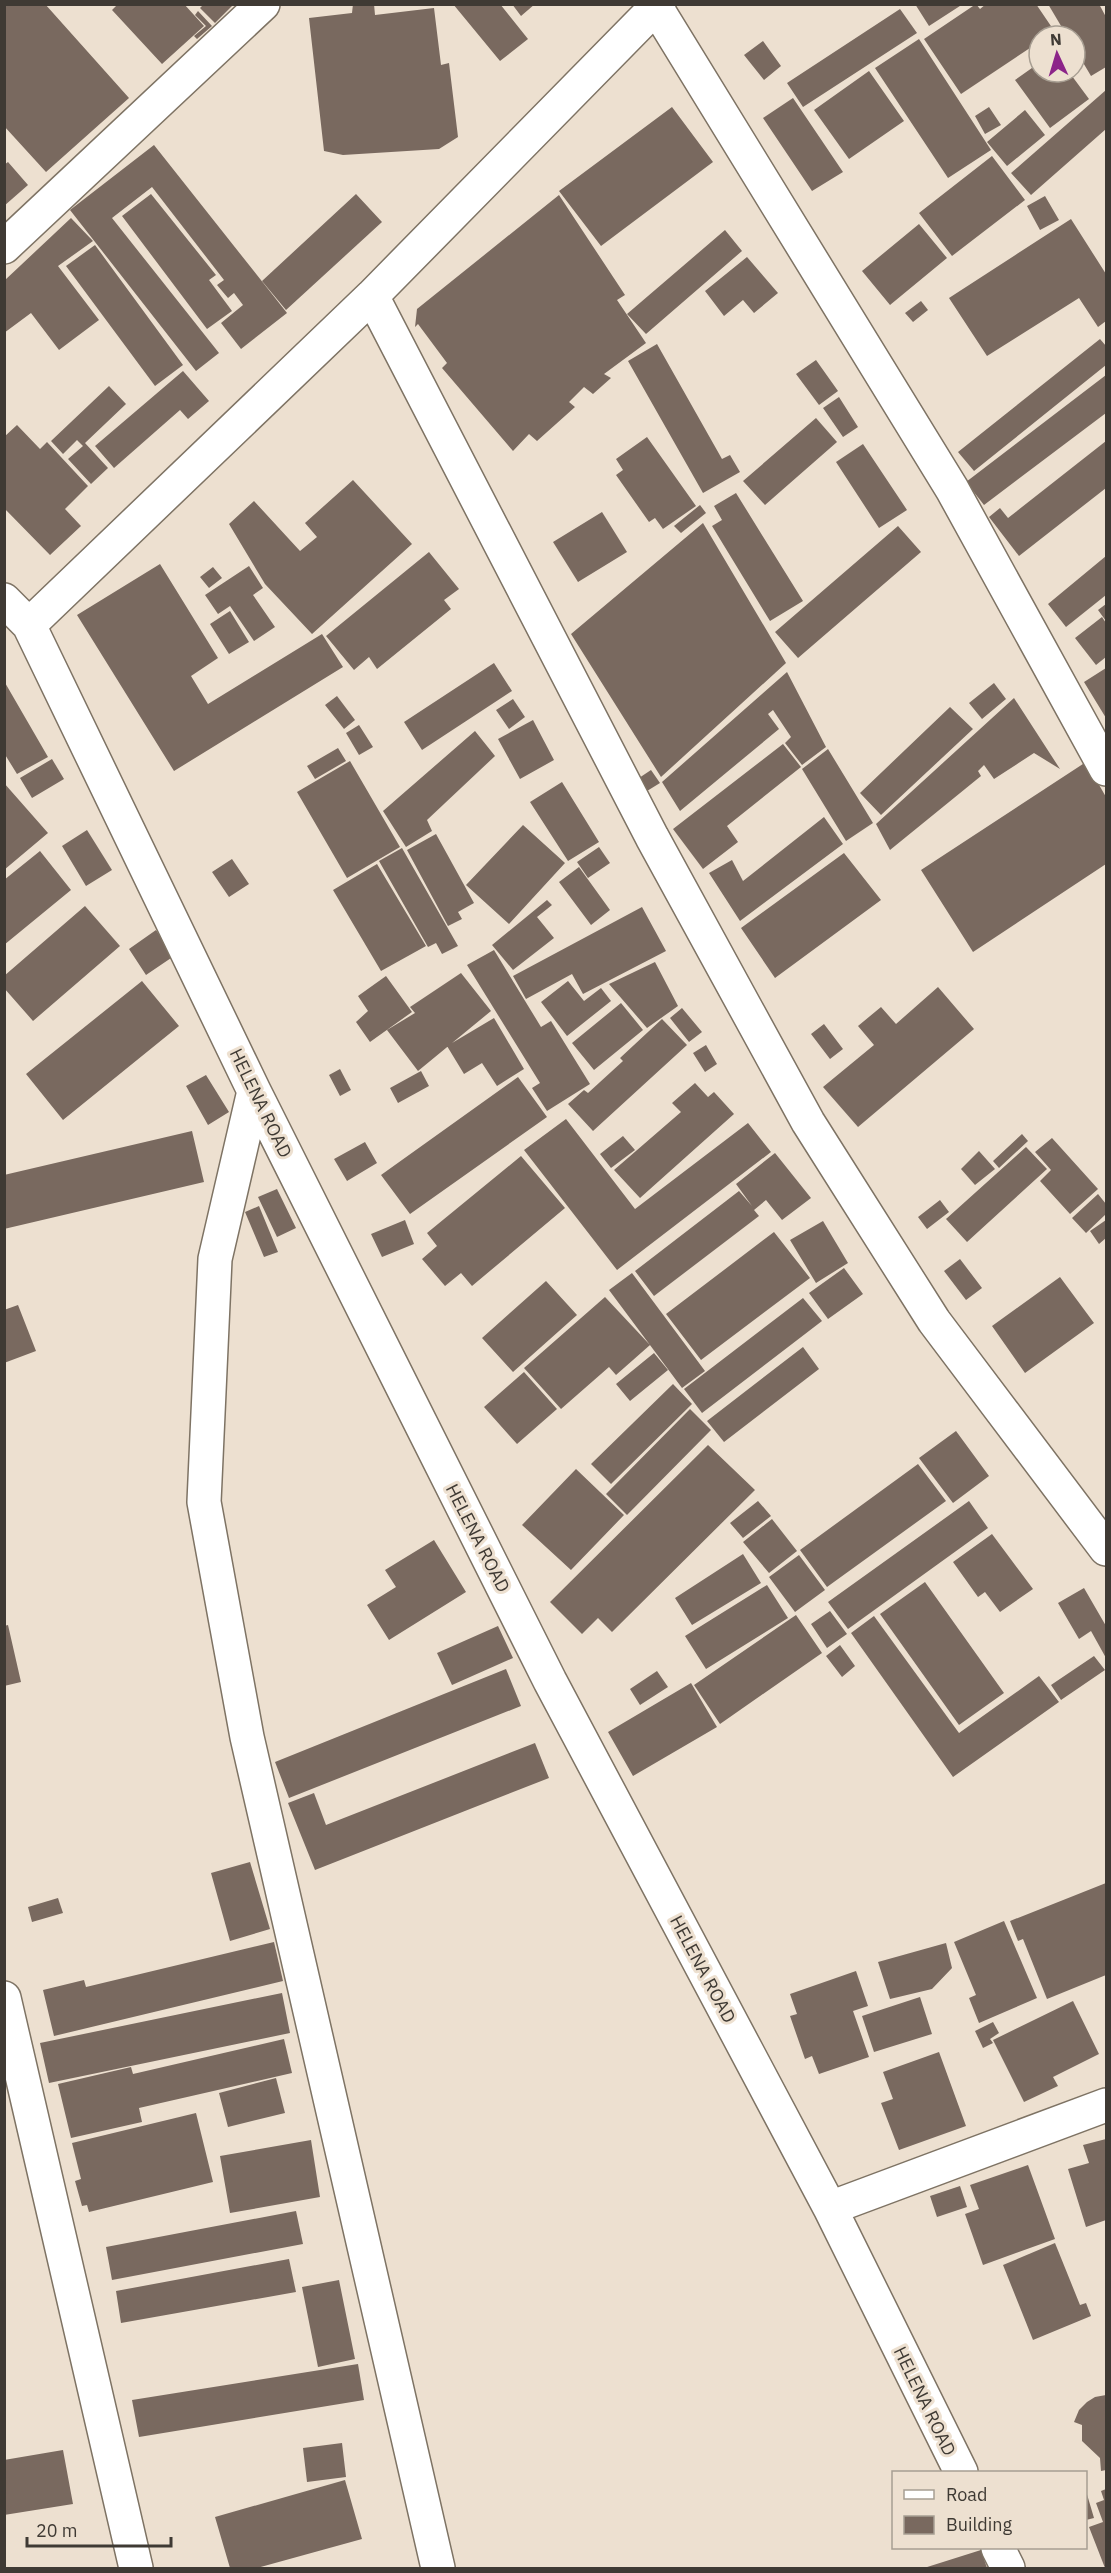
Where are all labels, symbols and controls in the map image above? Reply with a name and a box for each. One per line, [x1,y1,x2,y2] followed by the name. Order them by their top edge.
[1027,24,1087,84] north arrow
[1049,29,1062,49] text: N
[225,1045,297,1161] street label: HELENA ROAD
[441,1480,515,1596] street label: HELENA ROAD
[665,1911,741,2027] street label: HELENA ROAD
[889,2343,961,2459] street label: HELENA ROAD
[892,2471,1087,2549] legend
[946,2483,987,2506] text: Road
[27,2510,171,2548] scale bar
[946,2513,1013,2536] text: Building
[36,2519,78,2542] text: 20 m

